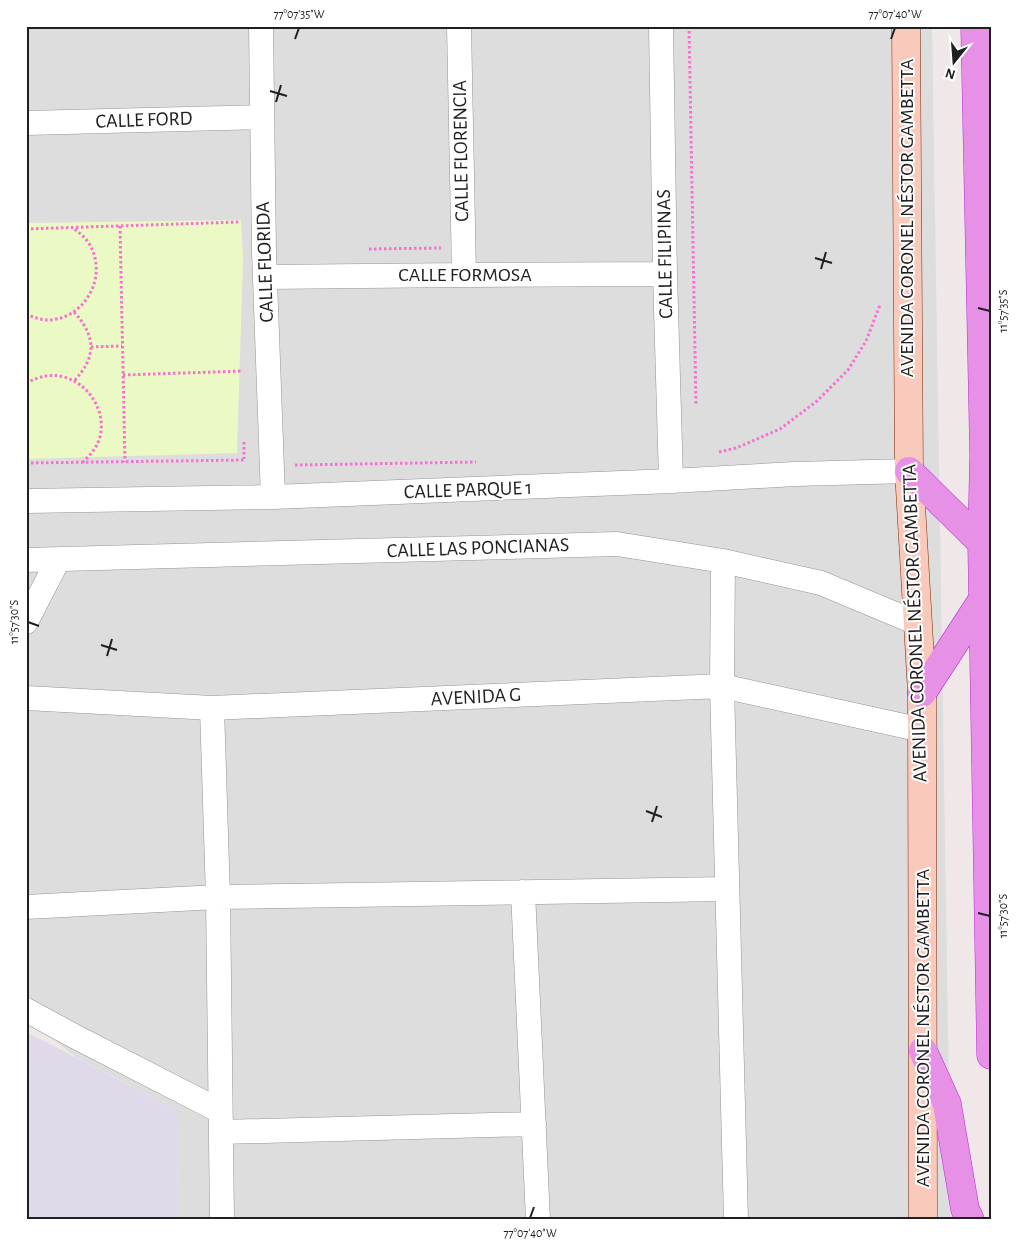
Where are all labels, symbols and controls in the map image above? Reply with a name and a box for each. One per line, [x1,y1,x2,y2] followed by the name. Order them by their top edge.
[273,8,325,20] text: 77°07'35"W
[868,8,922,20] text: 77°07'40"W
[930,38,980,88] north arrow
[896,58,917,377] street label: AVENIDA CORONEL NÉSTOR GAMBETTA
[944,65,957,82] text: N
[450,79,472,222] street label: CALLE FLORENCIA
[95,108,193,132] street label: CALLE FORD
[654,189,676,319] street label: CALLE FILIPINAS
[253,201,277,323] street label: CALLE FLORIDA
[398,265,532,285] street label: CALLE FORMOSA
[997,289,1009,332] text: 11°57'35"S
[898,463,931,783] street label: AVENIDA CORONEL NÉSTOR GAMBETTA
[403,478,533,502] street label: CALLE PARQUE 1
[386,535,570,561] street label: CALLE LAS PONCIANAS
[8,600,20,644] text: 11°57'30"S
[430,685,522,709] street label: AVENIDA G
[912,868,933,1187] street label: AVENIDA CORONEL NÉSTOR GAMBETTA
[997,894,1009,938] text: 11°57'30"S
[503,1227,557,1239] text: 77°07'40"W

